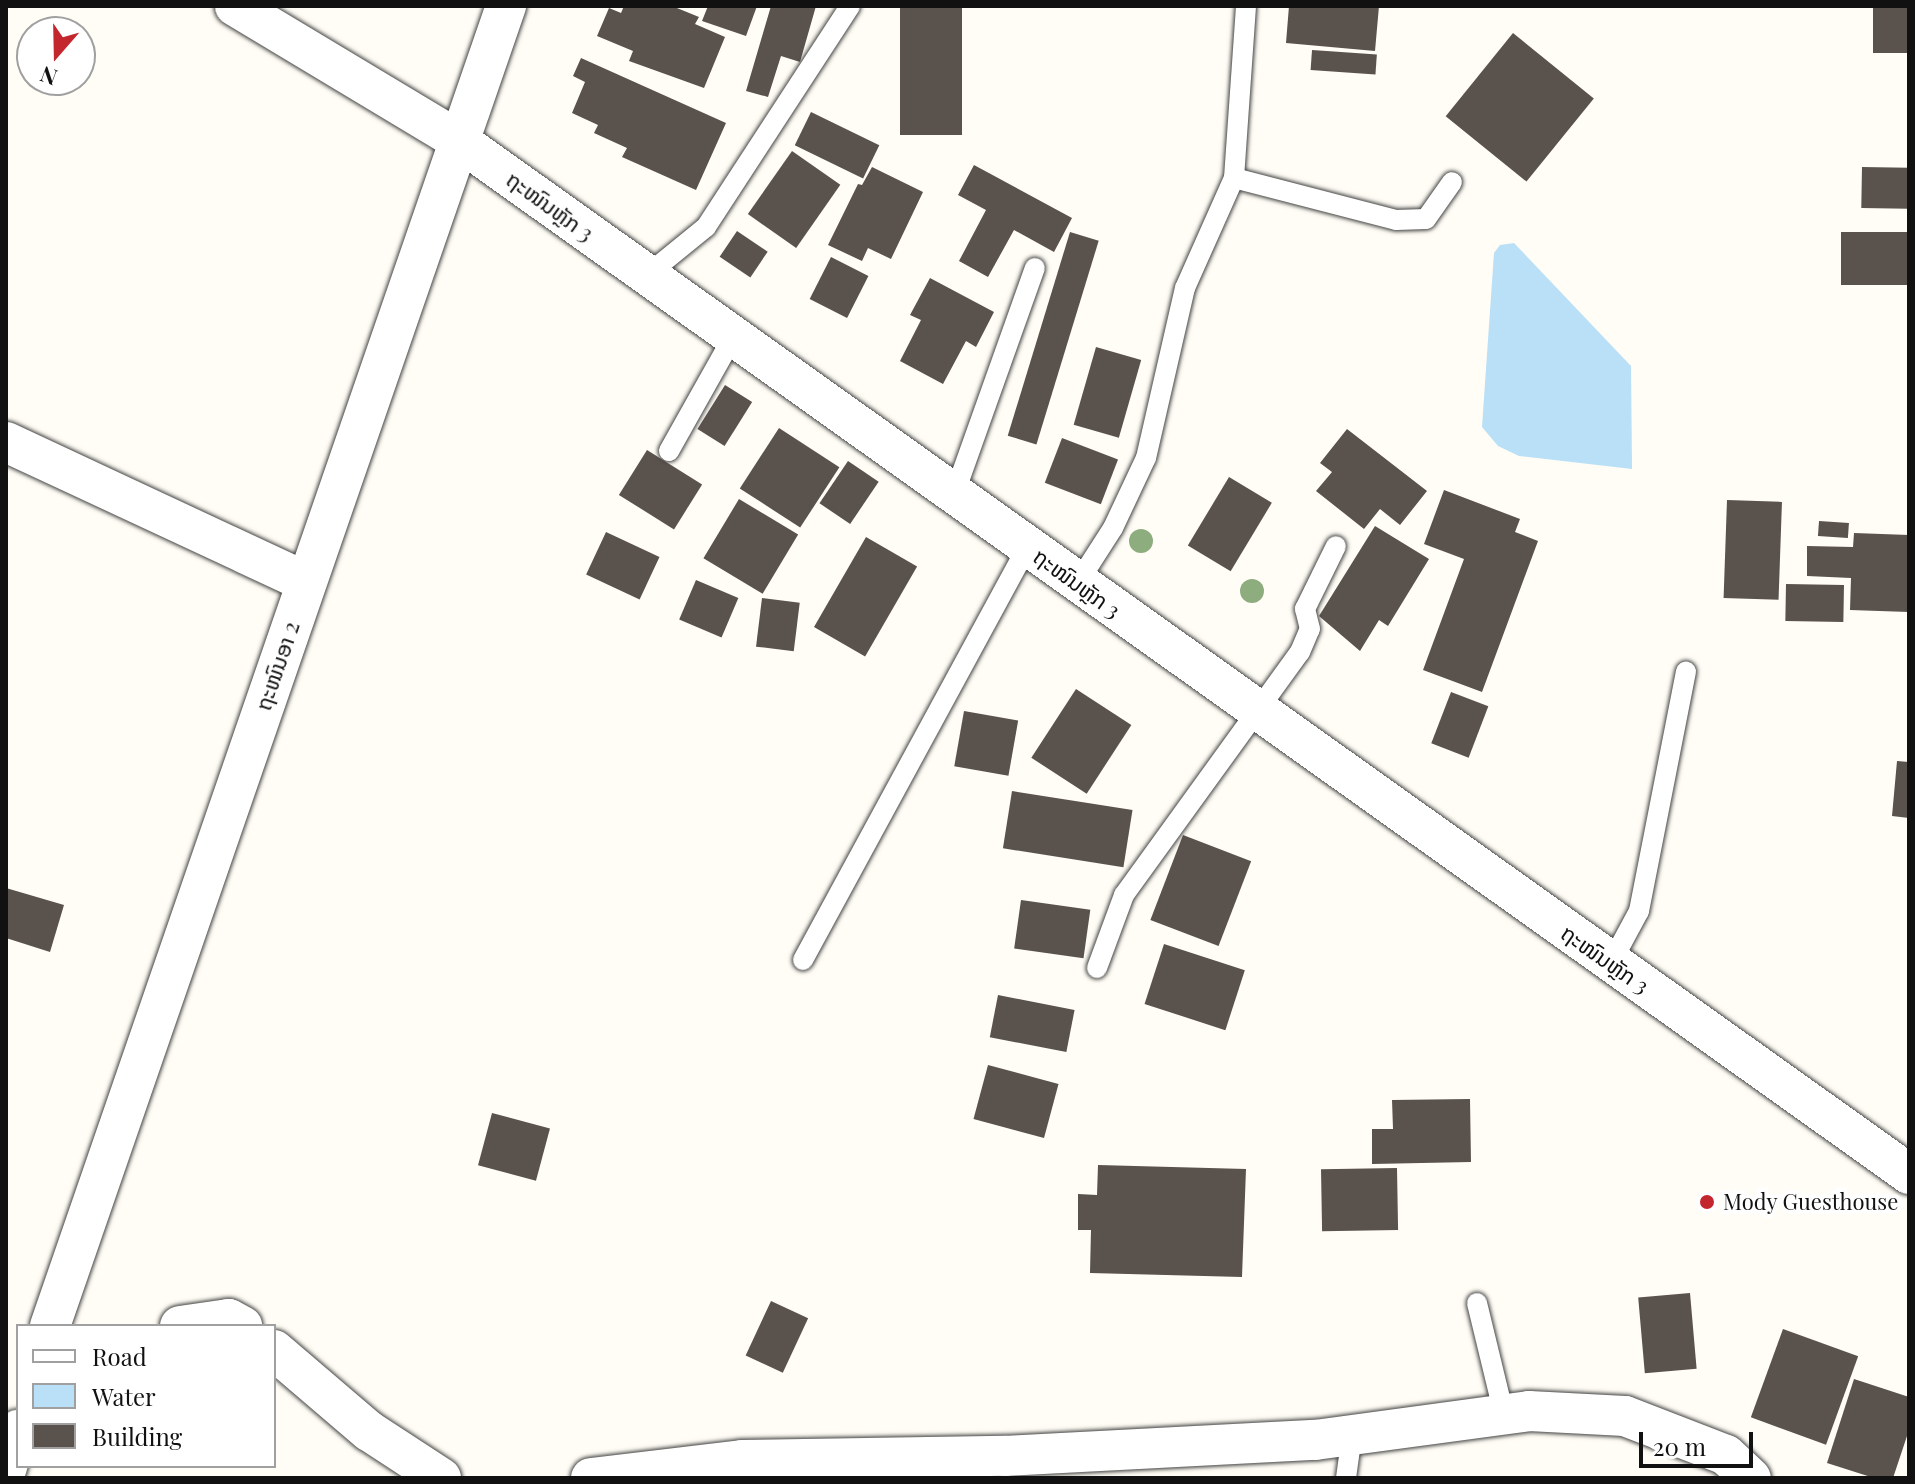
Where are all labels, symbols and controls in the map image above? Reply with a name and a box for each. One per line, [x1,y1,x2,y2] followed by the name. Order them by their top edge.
[16,16,96,96] north arrow
[36,60,61,93] text: N
[501,166,599,246] street label: ຖະໜົນຫຼັກ 3
[1028,543,1126,623] street label: ຖະໜົນຫຼັກ 3
[249,618,305,714] street label: ຖະໜົນອາ 2
[1556,919,1654,999] street label: ຖະໜົນຫຼັກ 3
[1723,1189,1899,1215] place label: Mody Guesthouse
[1698,1193,1716,1211] marker: Mody Guesthouse
[16,1324,276,1468] legend
[92,1340,147,1372] text: Road
[92,1380,156,1412] text: Water
[1643,1416,1757,1466] scale bar
[92,1420,182,1452] text: Building
[1653,1430,1706,1462] text: 20 m

